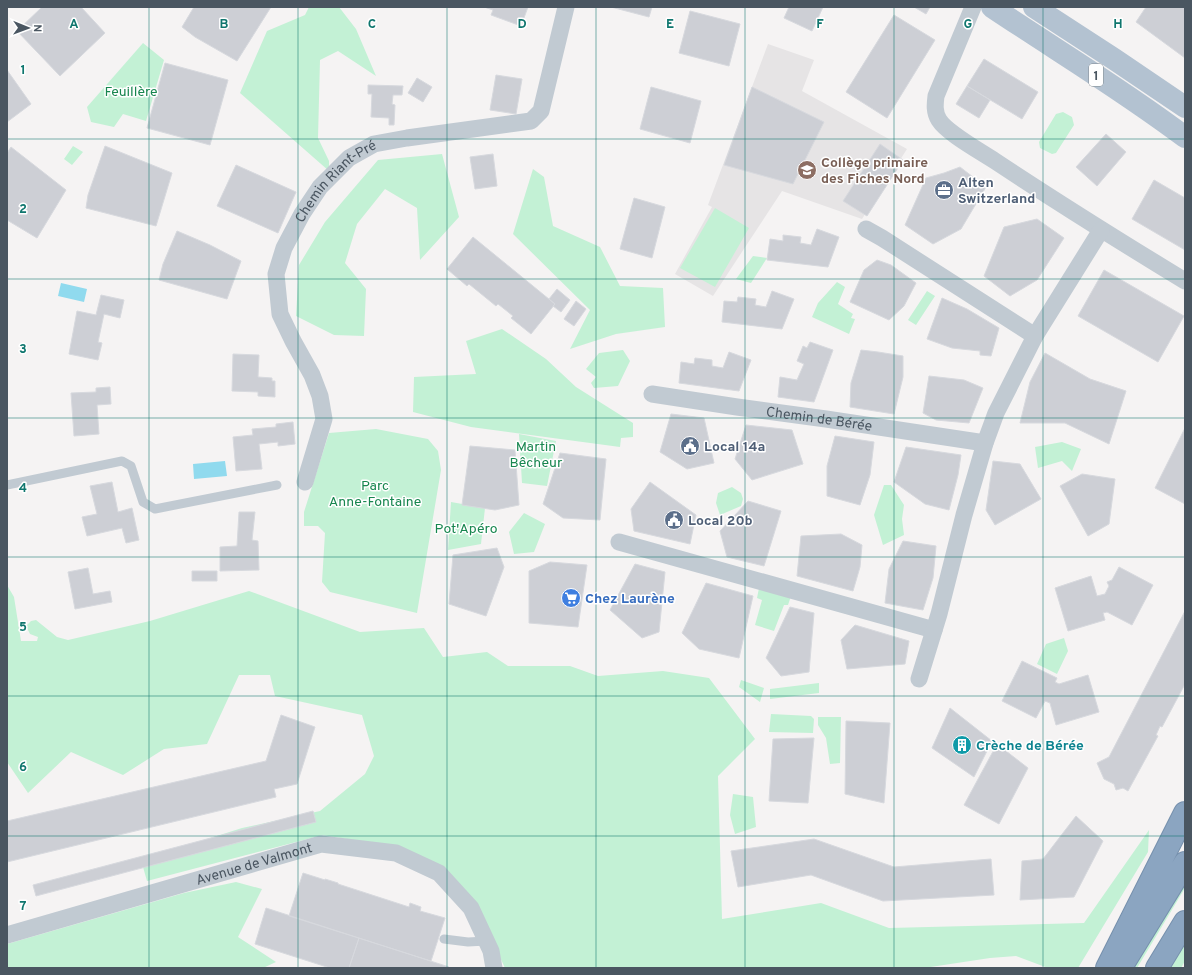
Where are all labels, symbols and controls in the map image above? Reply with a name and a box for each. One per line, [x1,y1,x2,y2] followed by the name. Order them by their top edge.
[8,8,48,48] north arrow
[69,17,79,33] text: A
[220,17,229,33] text: B
[368,17,376,33] text: C
[517,17,527,33] text: D
[666,17,674,33] text: E
[816,17,824,33] text: F
[964,17,973,33] text: G
[1113,17,1123,33] text: H
[30,24,44,32] text: N
[20,63,26,79] text: 1
[1089,64,1103,86] road number: 1
[104,84,158,101] park label: Feuillère
[292,137,380,226] street label: Chemin Riant-Pré
[821,155,928,188] place label: Collège primaire des Fiches Nord
[796,159,818,181] school or university icon: Collège primaire des Fiches Nord
[958,175,1035,208] place label: Alten Switzerland
[933,179,955,201] office icon: Alten Switzerland
[19,202,27,218] text: 2
[19,342,27,358] text: 3
[765,404,873,436] street label: Chemin de Bérée
[679,435,701,457] public building icon: Local 14a
[510,439,563,472] park label: Martin Bêcheur
[704,439,765,456] place label: Local 14a
[329,478,421,511] park label: Parc Anne-Fontaine
[19,481,27,497] text: 4
[663,509,685,531] public building icon: Local 20b
[688,513,753,530] place label: Local 20b
[435,521,498,538] park label: Pot'Apéro
[560,587,582,609] supermarket icon: Chez Laurène
[585,591,675,608] place label: Chez Laurène
[19,620,27,636] text: 5
[951,734,973,756] building icon: Crèche de Bérée
[976,738,1084,755] place label: Crèche de Bérée
[19,760,27,776] text: 6
[194,840,314,890] street label: Avenue de Valmont
[20,899,27,915] text: 7

